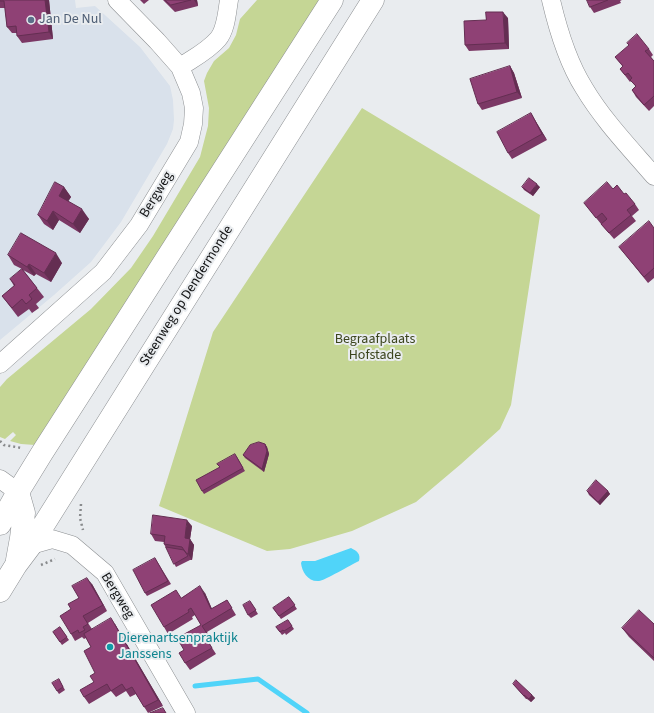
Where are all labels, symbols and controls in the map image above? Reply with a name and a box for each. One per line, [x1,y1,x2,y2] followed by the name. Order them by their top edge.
[39,12,102,28] place label: Jan De Nul
[26,15,36,25] marker: Jan De Nul
[137,169,177,221] street label: Bergweg
[137,223,237,369] street label: Steenweg op Dendermonde
[335,332,415,364] park label: Begraafplaats Hofstade
[96,570,138,622] street label: Bergweg
[118,631,238,664] place label: Dierenartsenpraktijk Janssens
[105,642,115,652] marker: Dierenartsenpraktijk Janssens

